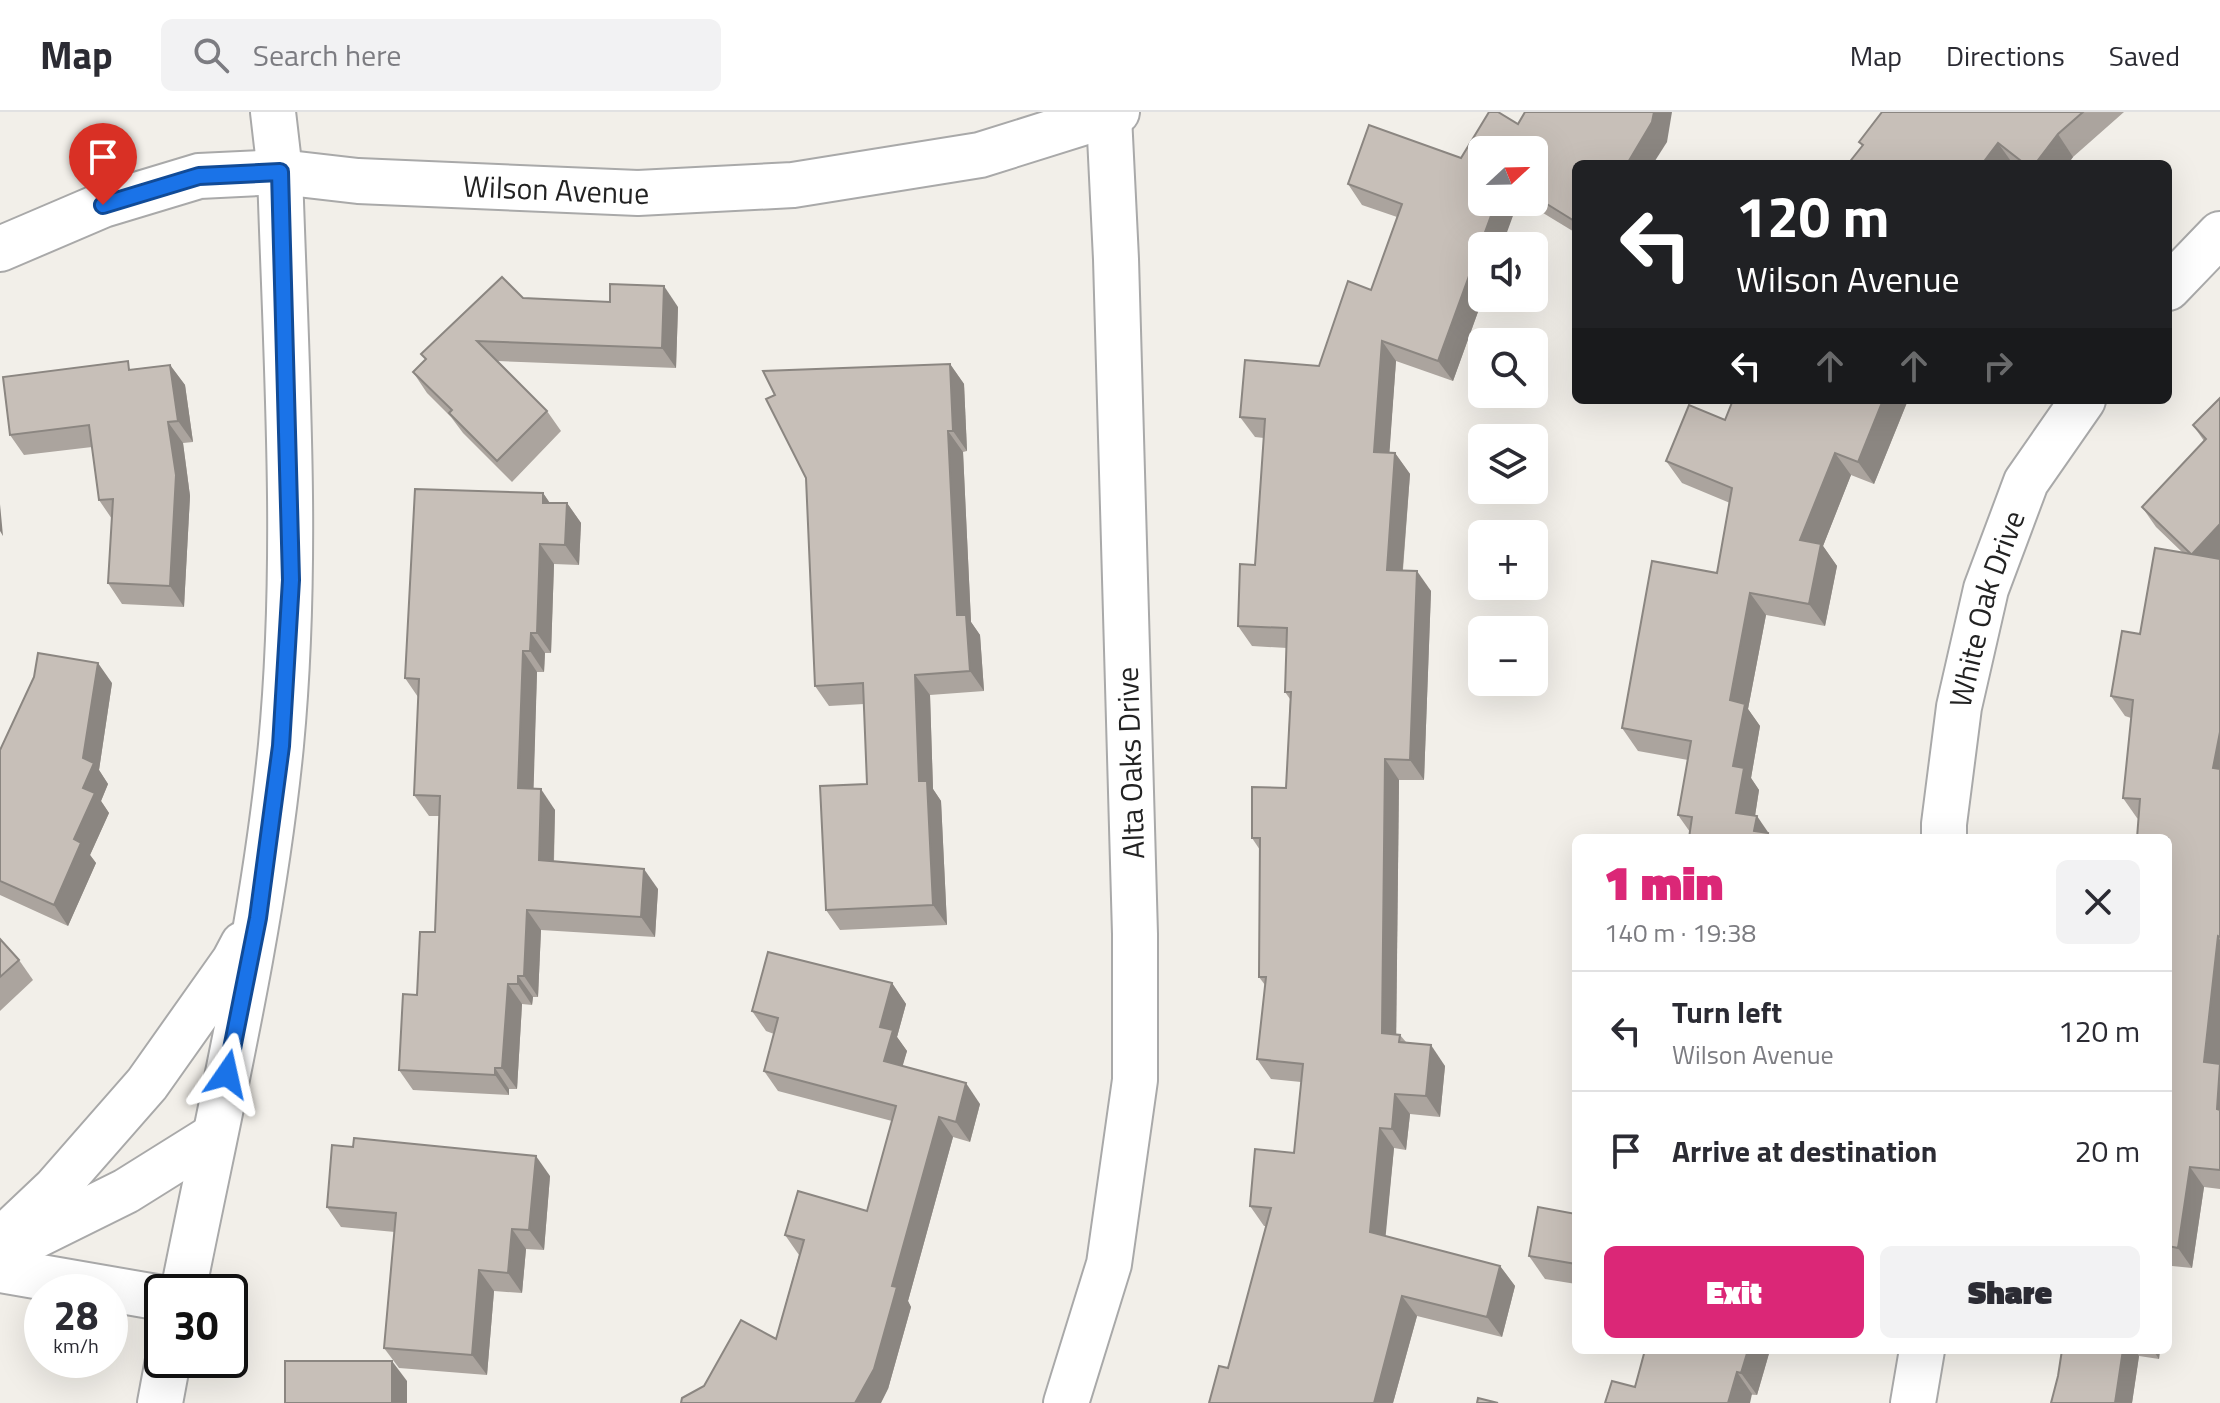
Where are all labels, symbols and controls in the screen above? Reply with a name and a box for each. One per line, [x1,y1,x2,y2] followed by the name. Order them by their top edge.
[161,19,721,91] search box
[40,26,113,84] text: Map
[253,32,402,78] text: Search here
[189,33,233,77] icon: search
[1850,34,1902,77] text: Map
[1946,34,2065,77] text: Directions
[2109,34,2180,77] text: Saved
[69,123,137,205] pin
[81,135,125,179] icon: arrive
[1468,136,1548,216] north arrow
[1468,136,1548,696] map controls
[462,163,650,216] street label: Wilson Avenue
[1736,174,1889,259] text: 120 m
[1604,192,1708,296] icon: left
[1468,232,1548,312] button: sound
[1736,251,1960,306] text: Wilson Avenue
[1468,328,1548,408] button: search
[1724,344,1768,388] icon: left
[1808,344,1852,388] icon: ahead
[1892,344,1936,388] icon: ahead
[1976,344,2020,388] icon: right
[1468,424,1548,504] button: layers
[1937,504,2036,712] street label: White Oak Drive
[1468,520,1548,600] button: +
[1468,616,1548,696] button: −
[1104,666,1156,860] street label: Alta Oaks Drive
[1604,846,1723,919] text: 1 min
[2056,860,2140,944] button: close
[1604,913,1756,952] text: 140 m · 19:38
[1672,989,1782,1035] text: Turn left
[2058,1008,2140,1054] text: 120 m
[1604,1009,1648,1053] icon: left
[185,1032,269,1116] position arrow
[1672,1035,1834,1074] text: Wilson Avenue
[1672,1128,1937,1174] text: Arrive at destination
[2075,1128,2140,1174] text: 20 m
[1604,1129,1648,1173] icon: arrive
[1604,1246,1864,1338] button: Exit
[1880,1246,2140,1338] button: Share
[144,1274,248,1378] speed limit sign: 30
[54,1285,98,1346] text: 28
[53,1330,99,1361] text: km/h

